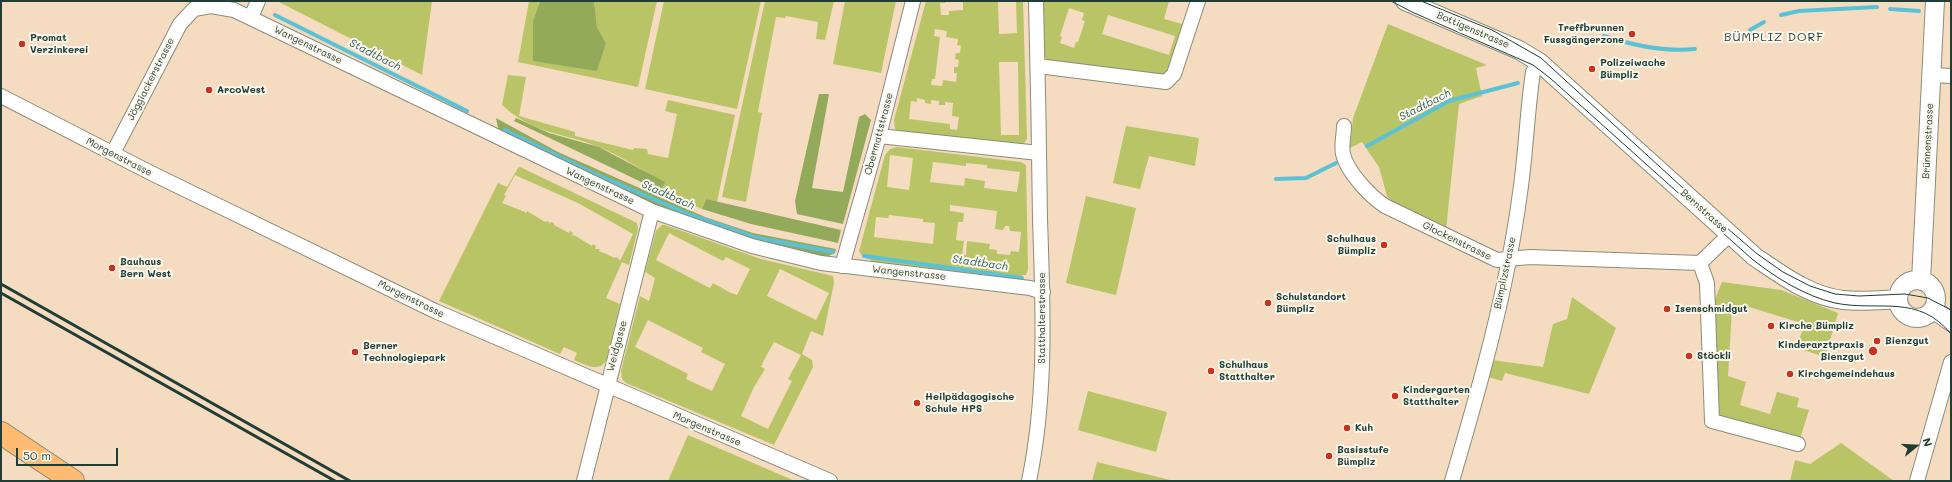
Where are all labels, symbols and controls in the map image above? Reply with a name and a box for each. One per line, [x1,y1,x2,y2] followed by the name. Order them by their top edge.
[1435,9,1511,51] street label: Bottigenstrasse
[1543,22,1624,46] place label: Treffbrunnen Fussgängerzone
[272,23,344,67] street label: Wangenstrasse
[1627,29,1637,39] marker: Treffbrunnen Fussgängerzone
[1724,30,1824,44] district label: BÜMPLIZ DORF
[30,32,88,56] place label: Promat Verzinkerei
[125,36,177,122] street label: Jöggiackerstrasse
[347,36,403,74] water label: Stadtbach
[17,39,27,49] marker: Promat Verzinkerei
[1600,57,1666,80] place label: Polizeiwache Bümpliz
[1587,64,1597,74] marker: Polizeiwache Bümpliz
[217,84,265,96] place label: ArcoWest
[204,85,214,95] marker: ArcoWest
[1397,86,1453,124] water label: Stadtbach
[862,91,896,177] street label: Obermattstrasse
[1920,103,1936,179] street label: Brünnenstrasse
[84,135,154,179] street label: Morgenstrasse
[564,165,636,207] street label: Wangenstrasse
[640,178,696,212] water label: Stadtbach
[1678,187,1730,235] street label: Bernstrasse
[1421,219,1493,263] street label: Glockenstrasse
[1327,233,1376,256] place label: Schulhaus Bümpliz
[1492,236,1518,310] street label: Bümplizstrasse
[1379,240,1389,250] marker: Schulhaus Bümpliz
[951,253,1009,273] water label: Stadtbach
[120,256,171,280] place label: Bauhaus Bern West
[107,263,117,273] marker: Bauhaus Bern West
[871,263,947,283] street label: Wangenstrasse
[1036,272,1048,364] street label: Statthalterstrasse
[376,278,446,320] street label: Morgenstrasse
[1276,291,1346,314] place label: Schulstandort Bümpliz
[1263,298,1273,308] marker: Schulstandort Bümpliz
[1675,303,1747,315] place label: Isenschmidgut
[1662,304,1672,314] marker: Isenschmidgut
[604,319,630,373] street label: Weidgasse
[1779,320,1854,332] place label: Kirche Bümpliz
[1766,321,1776,331] marker: Kirche Bümpliz
[1885,335,1929,347] place label: Bienzgut
[1872,336,1882,346] marker: Bienzgut
[1778,339,1864,362] place label: Kinderarztpraxis Bienzgut
[363,340,446,364] place label: Berner Technologiepark
[1867,345,1879,357] marker: Kinderarztpraxis Bienzgut
[350,347,360,357] marker: Berner Technologiepark
[1697,350,1731,362] place label: Stöckli
[1684,351,1694,361] marker: Stöckli
[1219,359,1275,382] place label: Schulhaus Statthalter
[1206,366,1216,376] marker: Schulhaus Statthalter
[1798,368,1895,380] place label: Kirchgemeindehaus
[1785,369,1795,379] marker: Kirchgemeindehaus
[1403,384,1470,408] place label: Kindergarten Statthalter
[925,391,1014,414] place label: Heilpädagogische Schule HPS
[1390,391,1400,401] marker: Kindergarten Statthalter
[912,398,922,408] marker: Heilpädagogische Schule HPS
[671,409,743,449] street label: Morgenstrasse
[1355,422,1373,434] place label: Kuh
[1342,423,1352,433] marker: Kuh
[1896,426,1936,466] north arrow
[1919,436,1936,448] text: N
[18,440,120,466] scale bar
[1337,444,1389,468] place label: Basisstufe Bümpliz
[23,447,51,463] text: 50 m
[1324,451,1334,461] marker: Basisstufe Bümpliz

